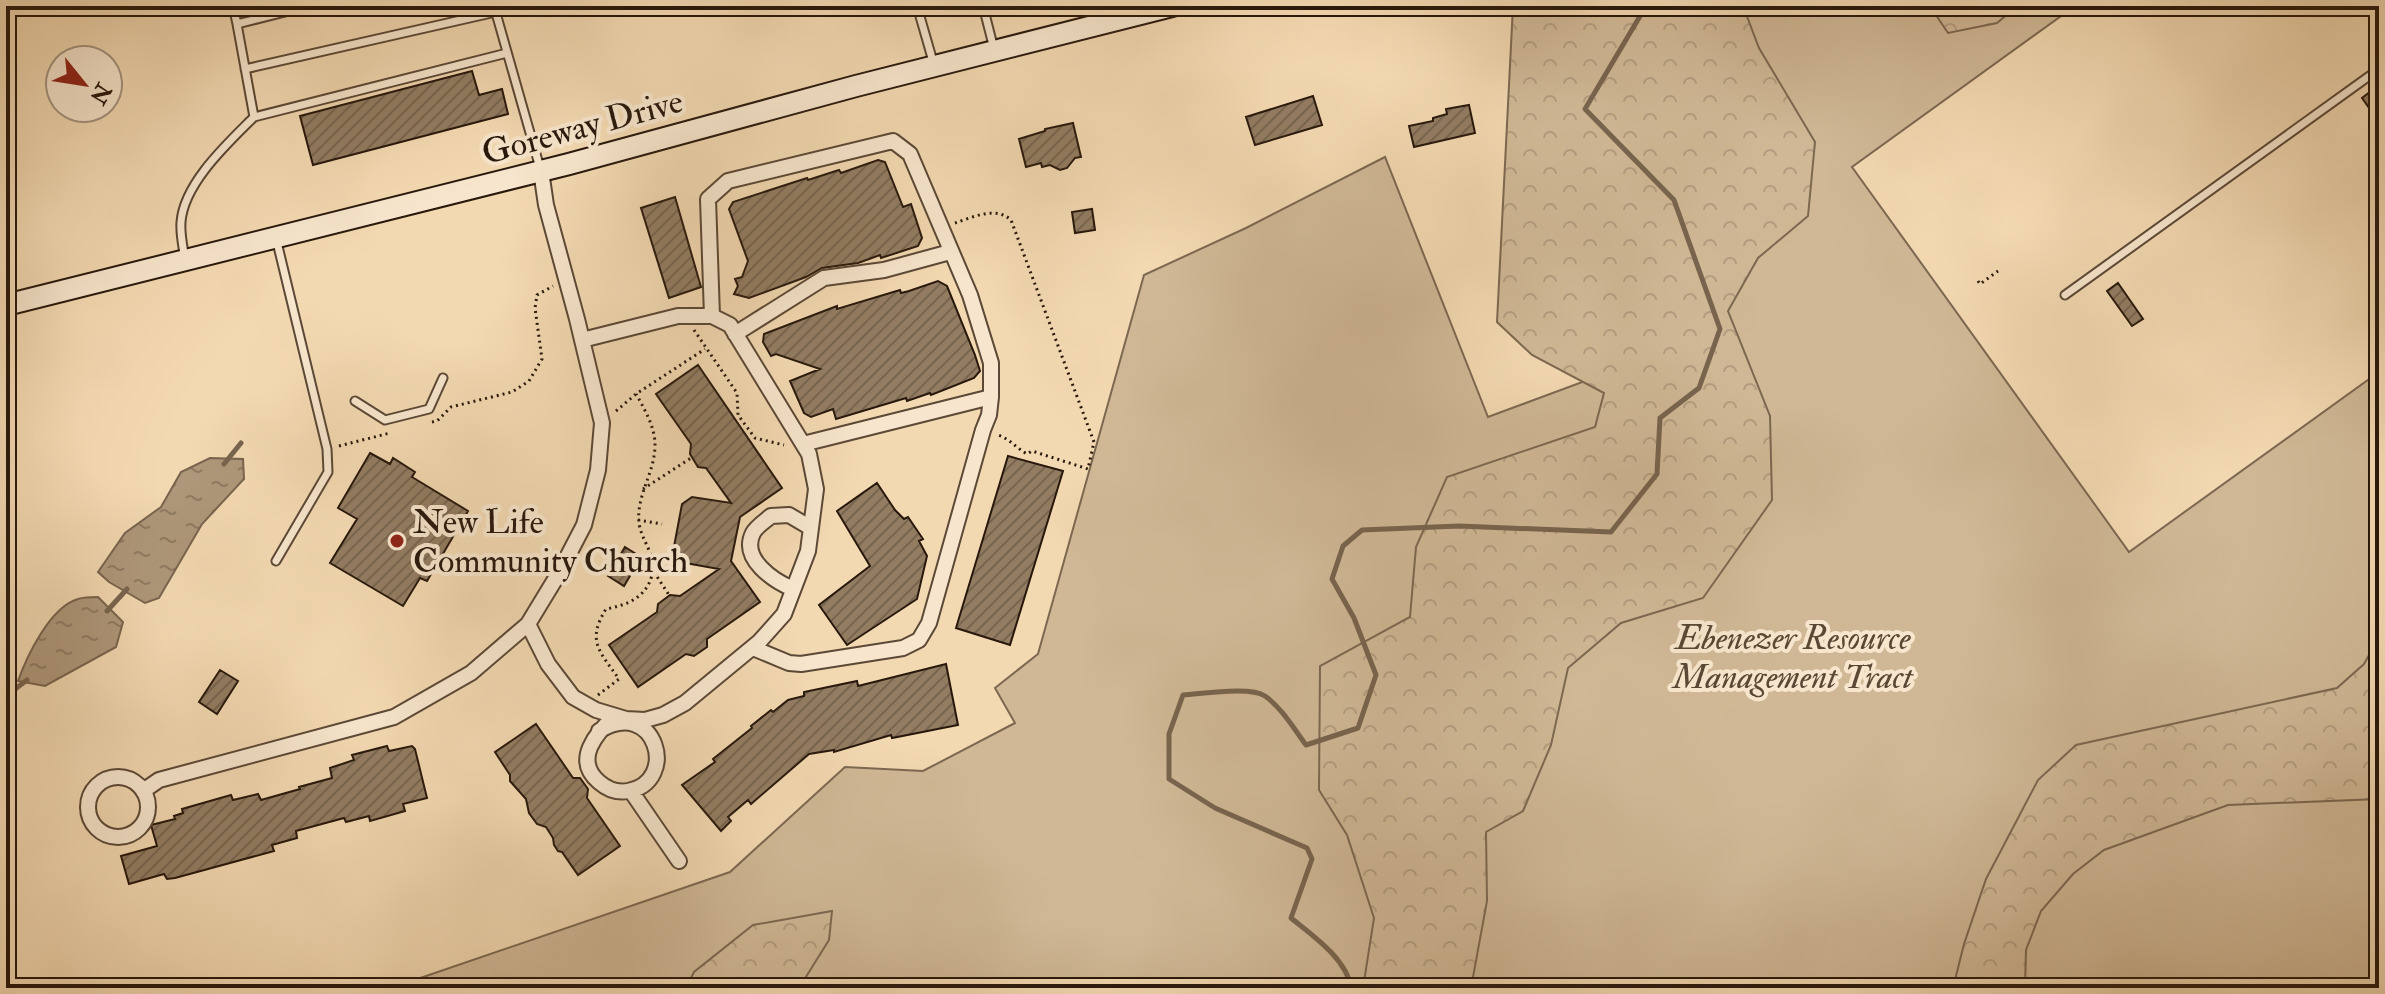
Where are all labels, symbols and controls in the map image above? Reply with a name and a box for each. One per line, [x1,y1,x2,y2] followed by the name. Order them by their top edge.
[44,44,124,124] north arrow
[83,77,118,109] text: N
[477,80,688,175] street label: Goreway Drive
[413,501,688,583] place label: New Life Community Church
[388,532,406,550] marker: New Life Community Church
[1671,617,1915,699] park label: Ebenezer Resource Management Tract

